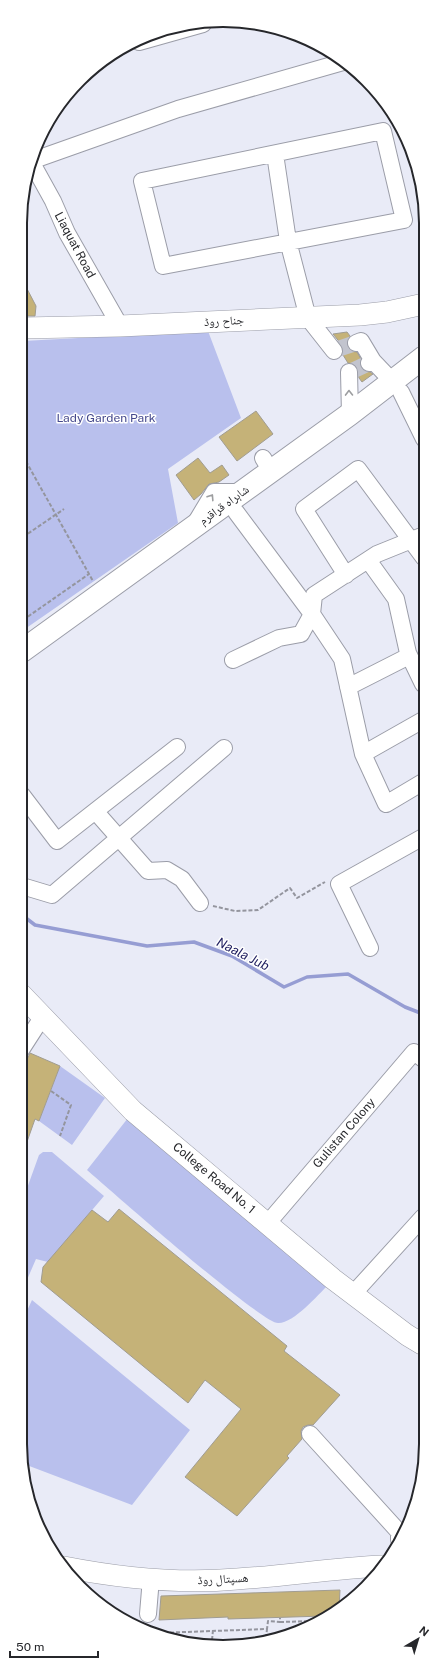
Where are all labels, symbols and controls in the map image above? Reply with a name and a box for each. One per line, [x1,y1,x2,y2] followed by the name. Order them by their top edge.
[52,209,98,281] street label: Liaquat Road
[204,313,245,329] street label: جناح روڈ
[345,390,353,396] one-way arrow
[56,411,156,425] park label: Lady Garden Park
[196,482,252,529] street label: شاہراہ قراقرم
[206,495,213,502] one-way arrow
[214,934,272,974] water label: Naala Jub
[310,1095,378,1171] street label: Gulistan Colony
[170,1140,258,1216] street label: College Road No. 1
[197,1571,249,1587] street label: ھسپتال روڈ
[398,1619,438,1659] north arrow
[417,1624,431,1638] text: N
[10,1633,98,1659] scale bar
[16,1640,44,1654] text: 50 m

